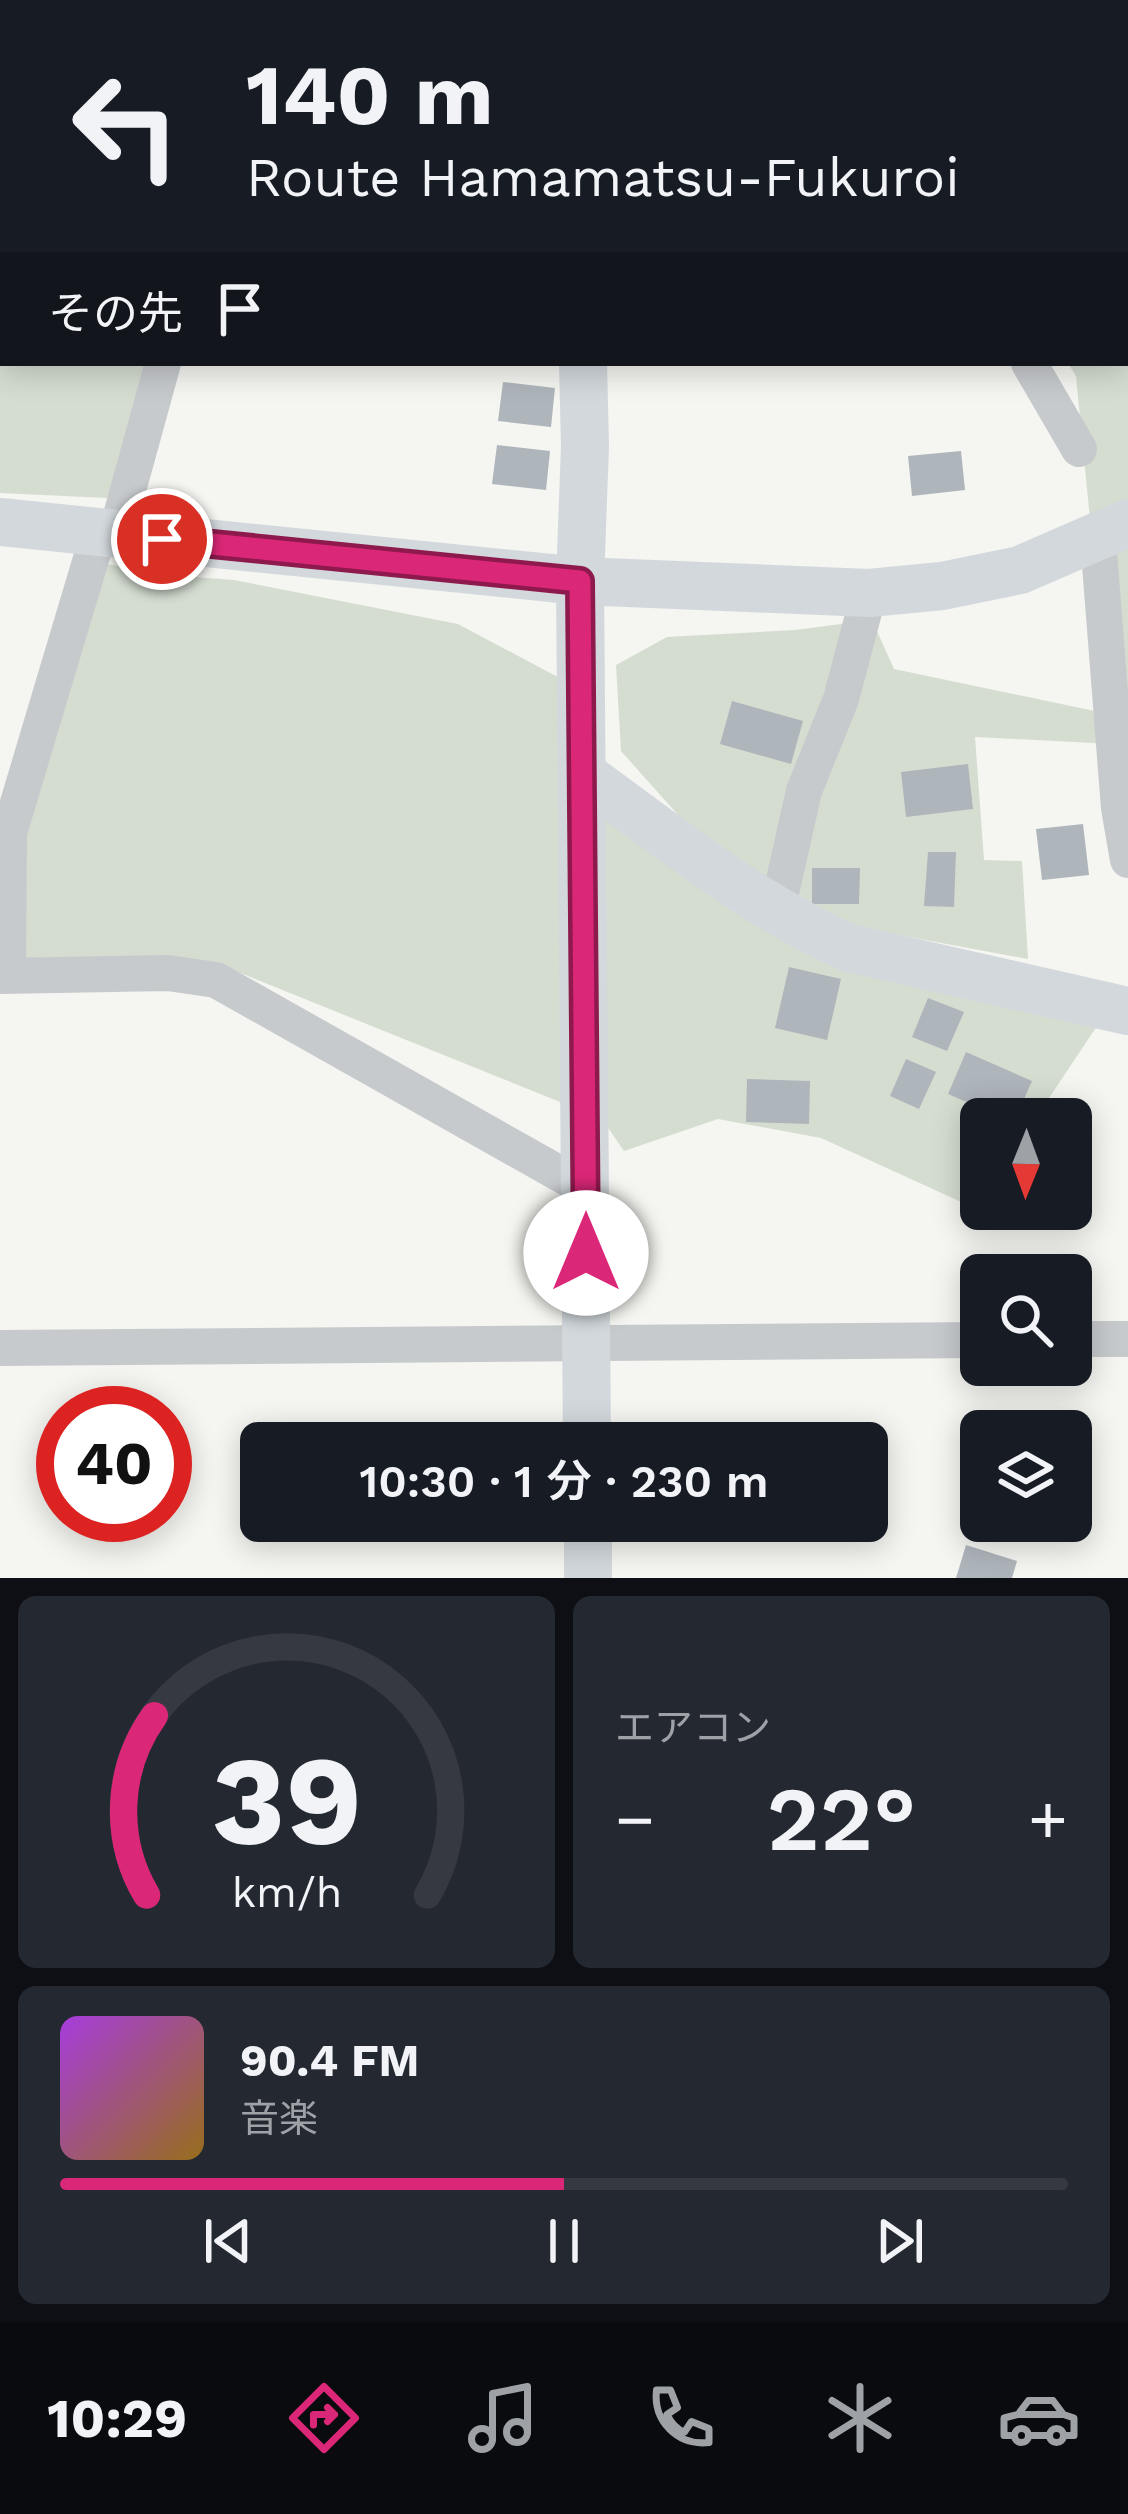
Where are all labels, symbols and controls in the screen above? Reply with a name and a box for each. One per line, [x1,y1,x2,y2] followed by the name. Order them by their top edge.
[246,46,494,144] text: 140 m
[48,48,204,204] icon: left
[246,146,960,209] text: Route Hamamatsu-Fukuroi
[207,276,273,342] icon: arrive
[48,287,183,340] text: その先
[111,488,213,590] pin
[129,506,195,572] icon: arrive
[960,1098,1092,1230] north arrow
[960,1098,1092,1542] map controls
[523,1190,649,1316] position arrow
[960,1254,1092,1386] button: search
[36,1386,192,1542] speed limit sign: 40
[960,1410,1092,1542] button: layers
[359,1455,769,1508] text: 10:30 · 1 分 · 230 m
[615,1705,771,1750] text: エアコン
[211,1728,362,1874] text: 39
[767,1766,916,1872] text: 22°
[615,1781,655,1858] text: −
[1028,1781,1068,1858] text: +
[231,1867,342,1917] text: km/h
[240,2034,420,2087] text: 90.4 FM
[240,2096,318,2141] text: 音楽
[195,2208,261,2274] icon: previous
[531,2208,597,2274] icon: pause
[867,2208,933,2274] icon: next
[282,2376,366,2460] icon: directions
[461,2376,545,2460] icon: music
[639,2376,723,2460] icon: phone
[818,2376,902,2460] icon: climate
[997,2376,1081,2460] icon: car
[47,2387,187,2450] text: 10:29

